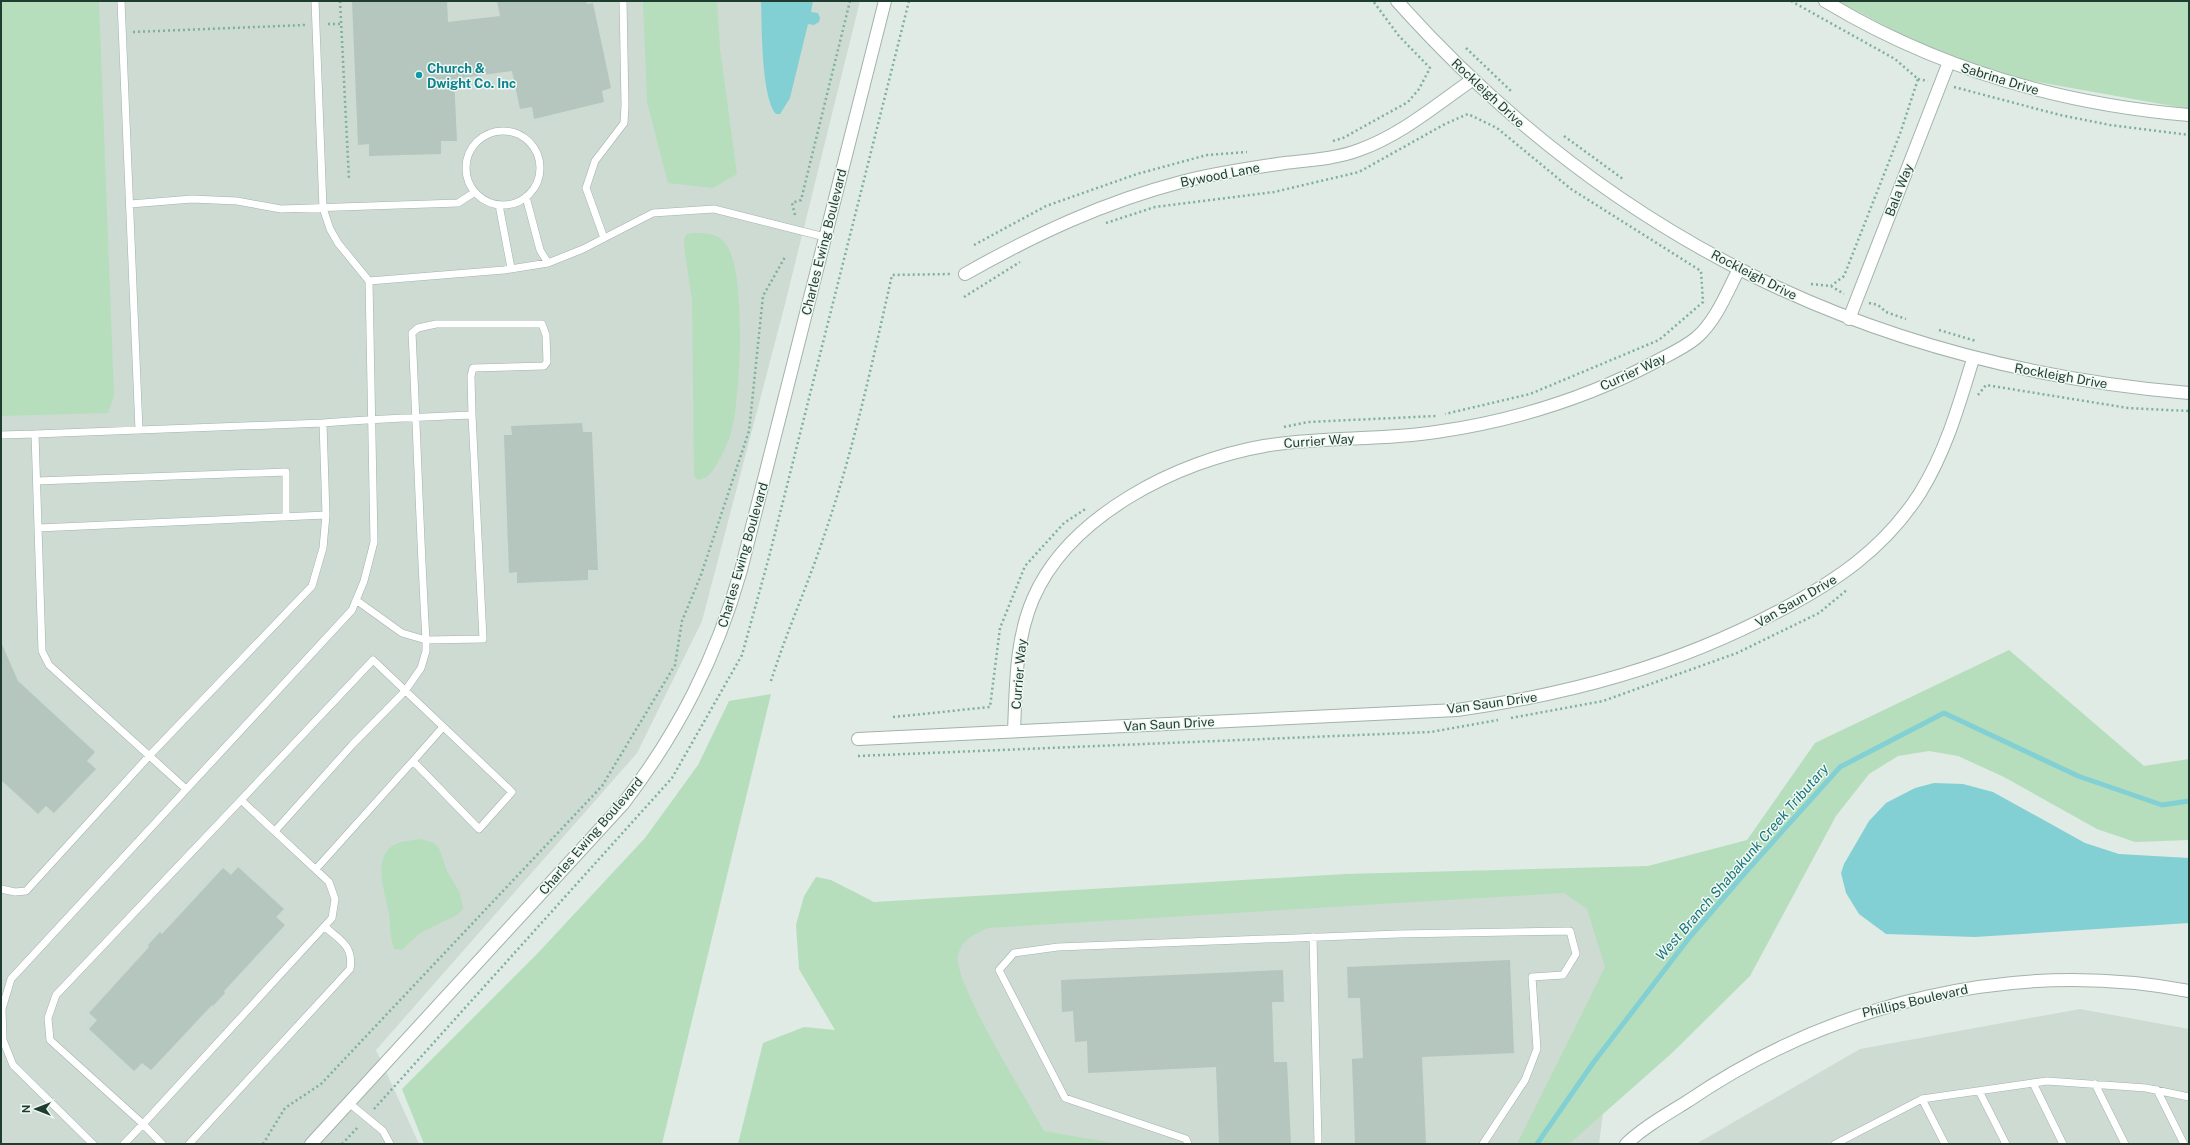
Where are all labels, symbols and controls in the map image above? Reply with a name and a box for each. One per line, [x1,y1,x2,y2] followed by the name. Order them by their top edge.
[1448,55,1528,131] street label: Rockleigh Drive
[1959,60,2041,98] street label: Sabrina Drive
[427,61,516,91] place label: Church & Dwight Co. Inc
[414,70,424,80] marker: Church & Dwight Co. Inc
[1179,160,1261,190] street label: Bywood Lane
[1882,161,1916,219] street label: Bala Way
[799,167,849,317] street label: Charles Ewing Boulevard
[1709,247,1799,303] street label: Rockleigh Drive
[1598,350,1668,394] street label: Currier Way
[2013,360,2109,392] street label: Rockleigh Drive
[1283,431,1355,451] street label: Currier Way
[715,481,771,629] street label: Charles Ewing Boulevard
[1753,572,1839,630] street label: Van Saun Drive
[1008,638,1030,710] street label: Currier Way
[1446,689,1538,717] street label: Van Saun Drive
[1123,714,1215,734] street label: Van Saun Drive
[1652,760,1832,964] water label: West Branch Shabakunk Creek Tributary
[536,774,646,898] street label: Charles Ewing Boulevard
[1861,982,1969,1020] street label: Phillips Boulevard
[16,1089,56,1129] north arrow
[20,1105,32,1113] text: N

